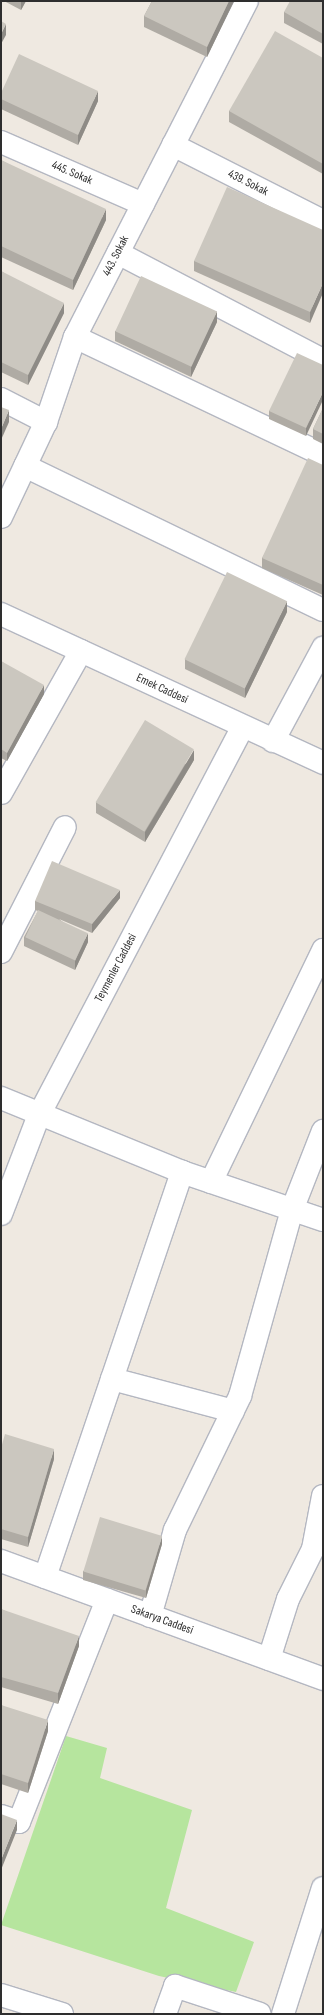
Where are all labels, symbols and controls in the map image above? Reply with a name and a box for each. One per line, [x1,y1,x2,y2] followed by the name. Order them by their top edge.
[49,158,95,188] street label: 445. Sokak
[225,167,271,199] street label: 439. Sokak
[100,233,132,279] street label: 443. Sokak
[134,671,190,707] street label: Emek Caddesi
[92,931,140,1005] street label: Teymenler Caddesi
[129,1602,195,1638] street label: Sakarya Caddesi

